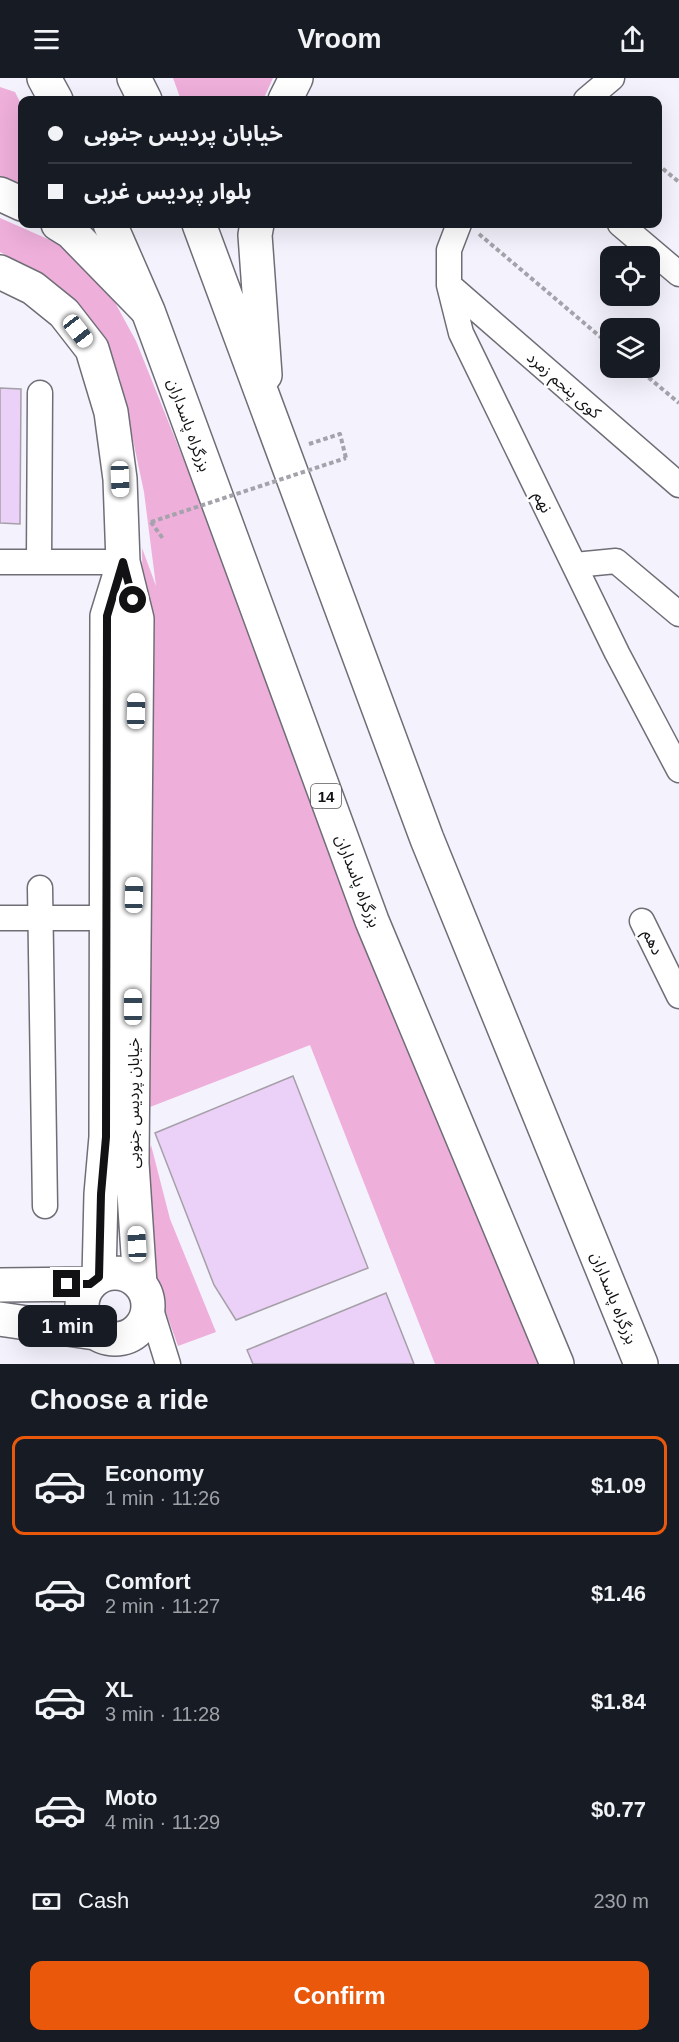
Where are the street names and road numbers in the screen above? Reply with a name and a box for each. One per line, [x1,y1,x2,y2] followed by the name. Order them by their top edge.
[521,348,605,425] street label: کوی پنجم زمرد
[162,376,214,475] street label: بزرگراه پاسداران
[527,489,555,517] street label: نهم
[311,784,341,808] road number: 14
[331,832,383,930] street label: بزرگراه پاسداران
[636,927,666,959] street label: دهم
[125,1038,144,1168] street label: خیابان پردیس جنوبی
[586,1250,640,1347] street label: بزرگراه پاسداران

